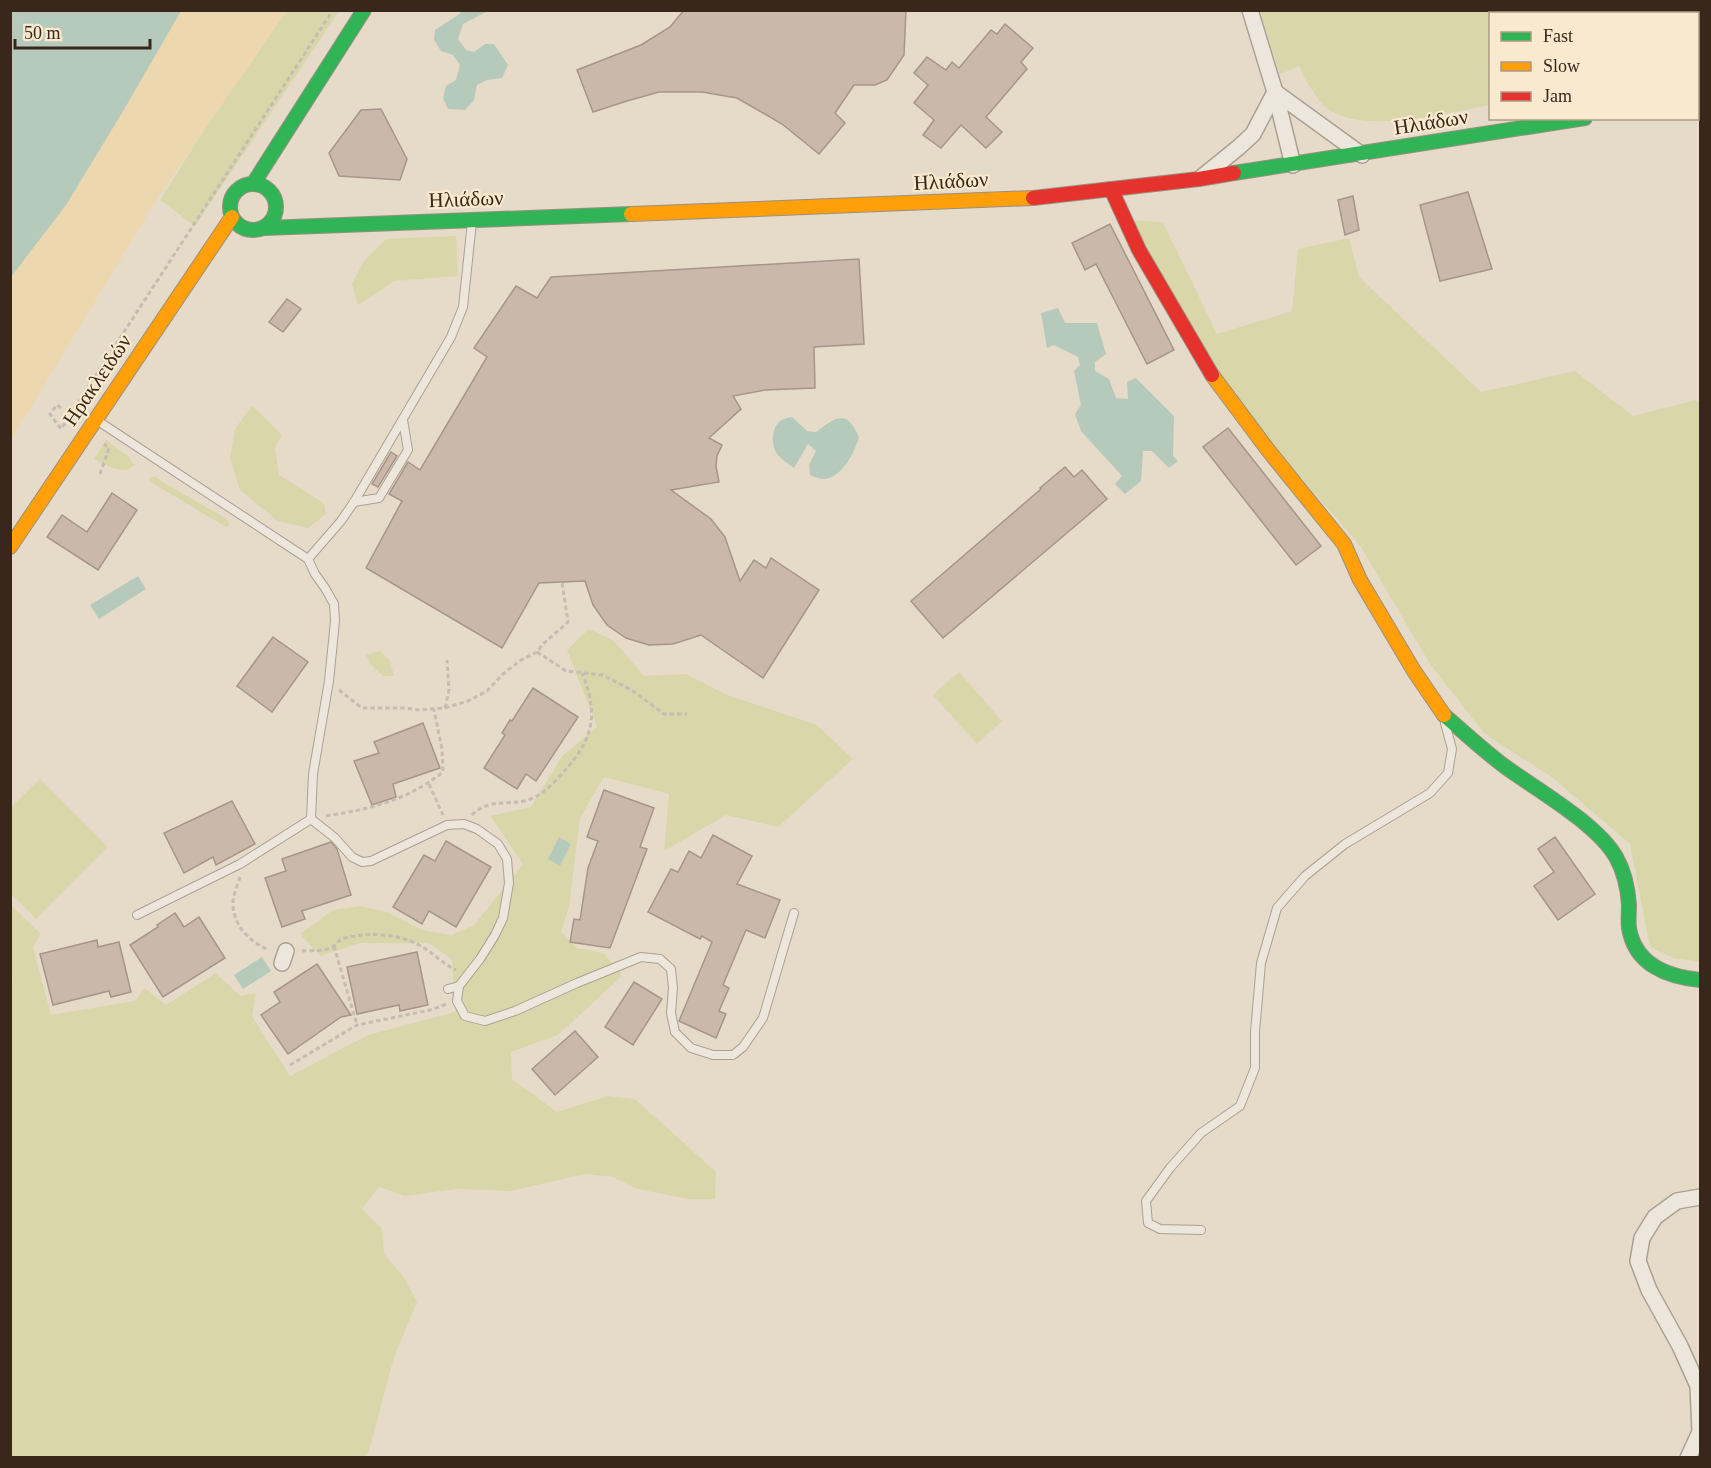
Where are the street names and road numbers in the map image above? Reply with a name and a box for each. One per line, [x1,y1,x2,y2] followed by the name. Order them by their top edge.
[1392,104,1470,140] street label: Ηλιάδων
[913,167,989,195] street label: Ηλιάδων
[428,186,504,212] street label: Ηλιάδων
[58,330,136,430] street label: Ηρακλειδών

